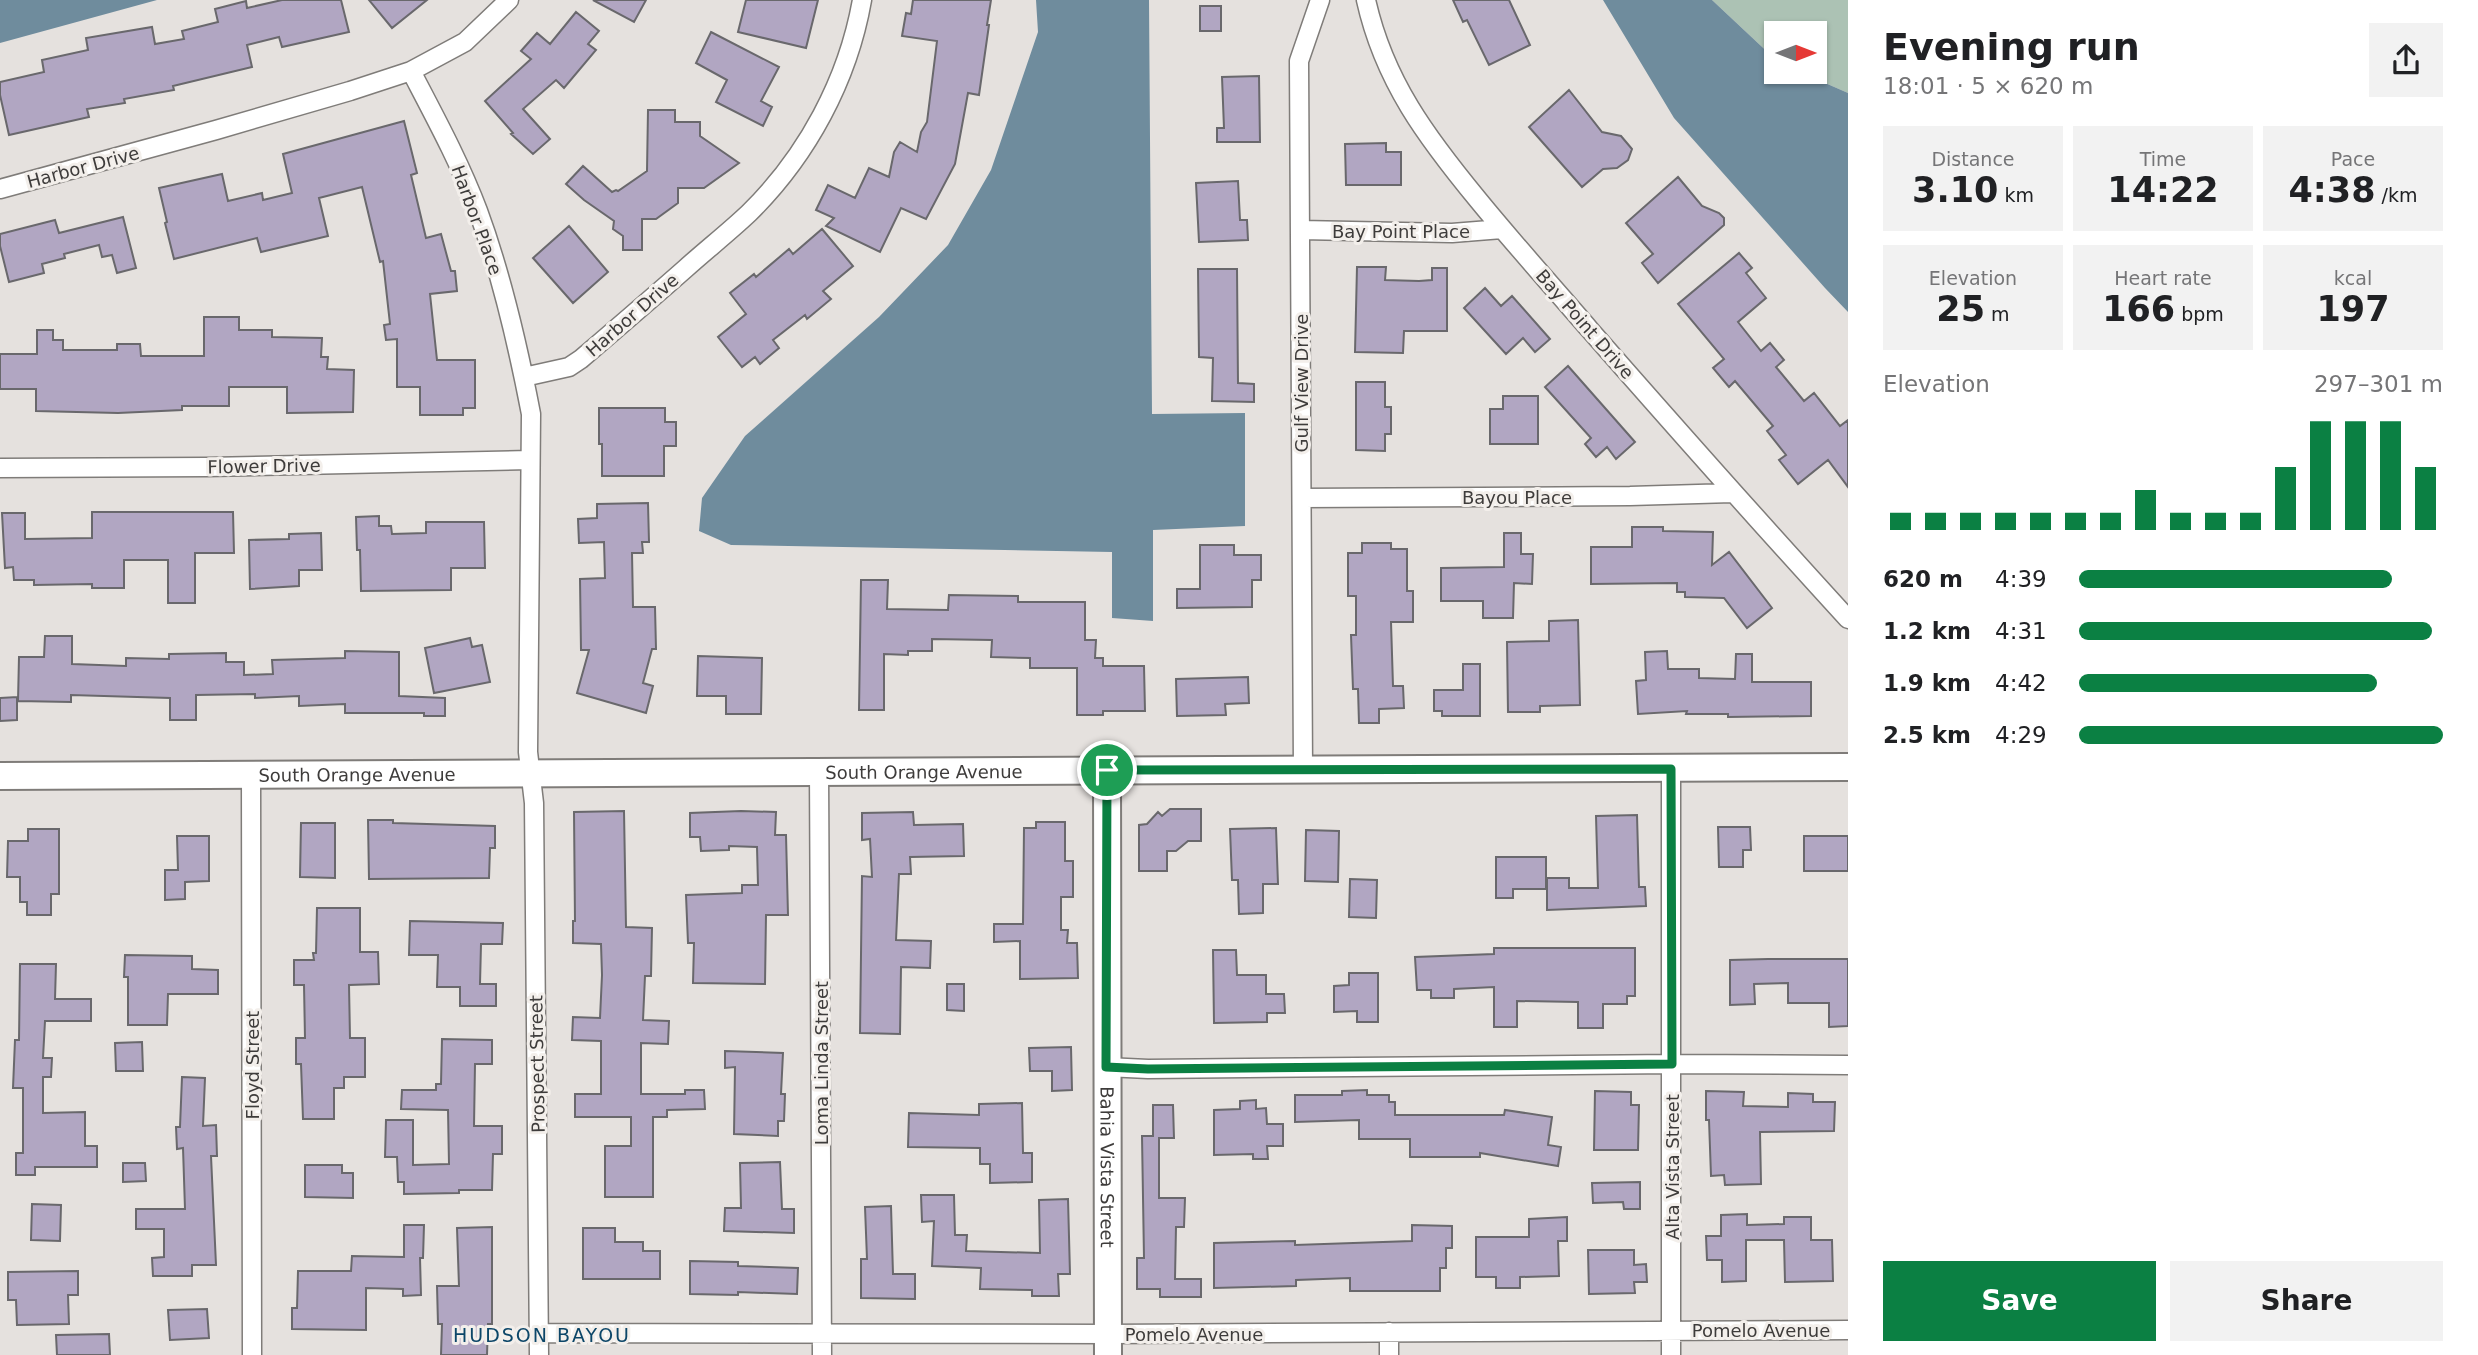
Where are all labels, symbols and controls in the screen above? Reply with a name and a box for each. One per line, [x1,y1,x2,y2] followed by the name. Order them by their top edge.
[1764,21,1827,84] north arrow
[1764,21,1827,84] map controls
[2369,23,2443,97] button: share
[1883,25,2140,69] text: Evening run
[1883,73,2093,99] text: 18:01 · 5 × 620 m
[24,142,142,192] street label: Harbor Drive
[1931,148,2015,170] text: Distance
[2140,148,2186,170] text: Time
[2331,148,2375,170] text: Pace
[447,162,507,278] street label: Harbor Place
[1912,170,1998,210] text: 3.10
[2107,170,2219,210] text: 14:22
[2288,170,2376,210] text: 4:38
[1998,184,2034,206] text: km
[2376,184,2418,206] text: /km
[1332,221,1470,242] street label: Bay Point Place
[1532,265,1638,383] street label: Bay Point Drive
[1929,267,2017,289] text: Elevation
[2114,267,2212,289] text: Heart rate
[2334,267,2372,289] text: kcal
[582,269,682,361] street label: Harbor Drive
[1936,289,1985,329] text: 25
[2102,289,2175,329] text: 166
[2316,289,2390,329] text: 197
[1985,303,2010,325] text: m
[2175,303,2224,325] text: bpm
[1291,314,1312,452] street label: Gulf View Drive
[1883,371,1990,397] text: Elevation
[2314,371,2443,397] text: 297–301 m
[207,455,321,477] street label: Flower Drive
[1462,487,1572,508] street label: Bayou Place
[1883,566,1963,592] text: 620 m
[1995,566,2047,592] text: 4:39
[1883,618,1971,644] text: 1.2 km
[1995,618,2047,644] text: 4:31
[1883,670,1971,696] text: 1.9 km
[1995,670,2047,696] text: 4:42
[1883,722,1971,748] text: 2.5 km
[1995,722,2047,748] text: 4:29
[1077,740,1137,800] pin
[1088,751,1126,789] icon: arrive
[825,761,1023,782] street label: South Orange Avenue
[258,763,456,785] street label: South Orange Avenue
[811,981,832,1145] street label: Loma Linda Street
[525,995,549,1133] street label: Prospect Street
[242,1011,263,1119] street label: Floyd Street
[1097,1086,1118,1248] street label: Bahia Vista Street
[1662,1094,1683,1240] street label: Alta Vista Street
[1883,1261,2156,1341] button: Save
[2170,1261,2443,1341] button: Share
[1692,1320,1830,1341] street label: Pomelo Avenue
[453,1324,631,1346] district label: HUDSON BAYOU
[1125,1324,1263,1345] street label: Pomelo Avenue

